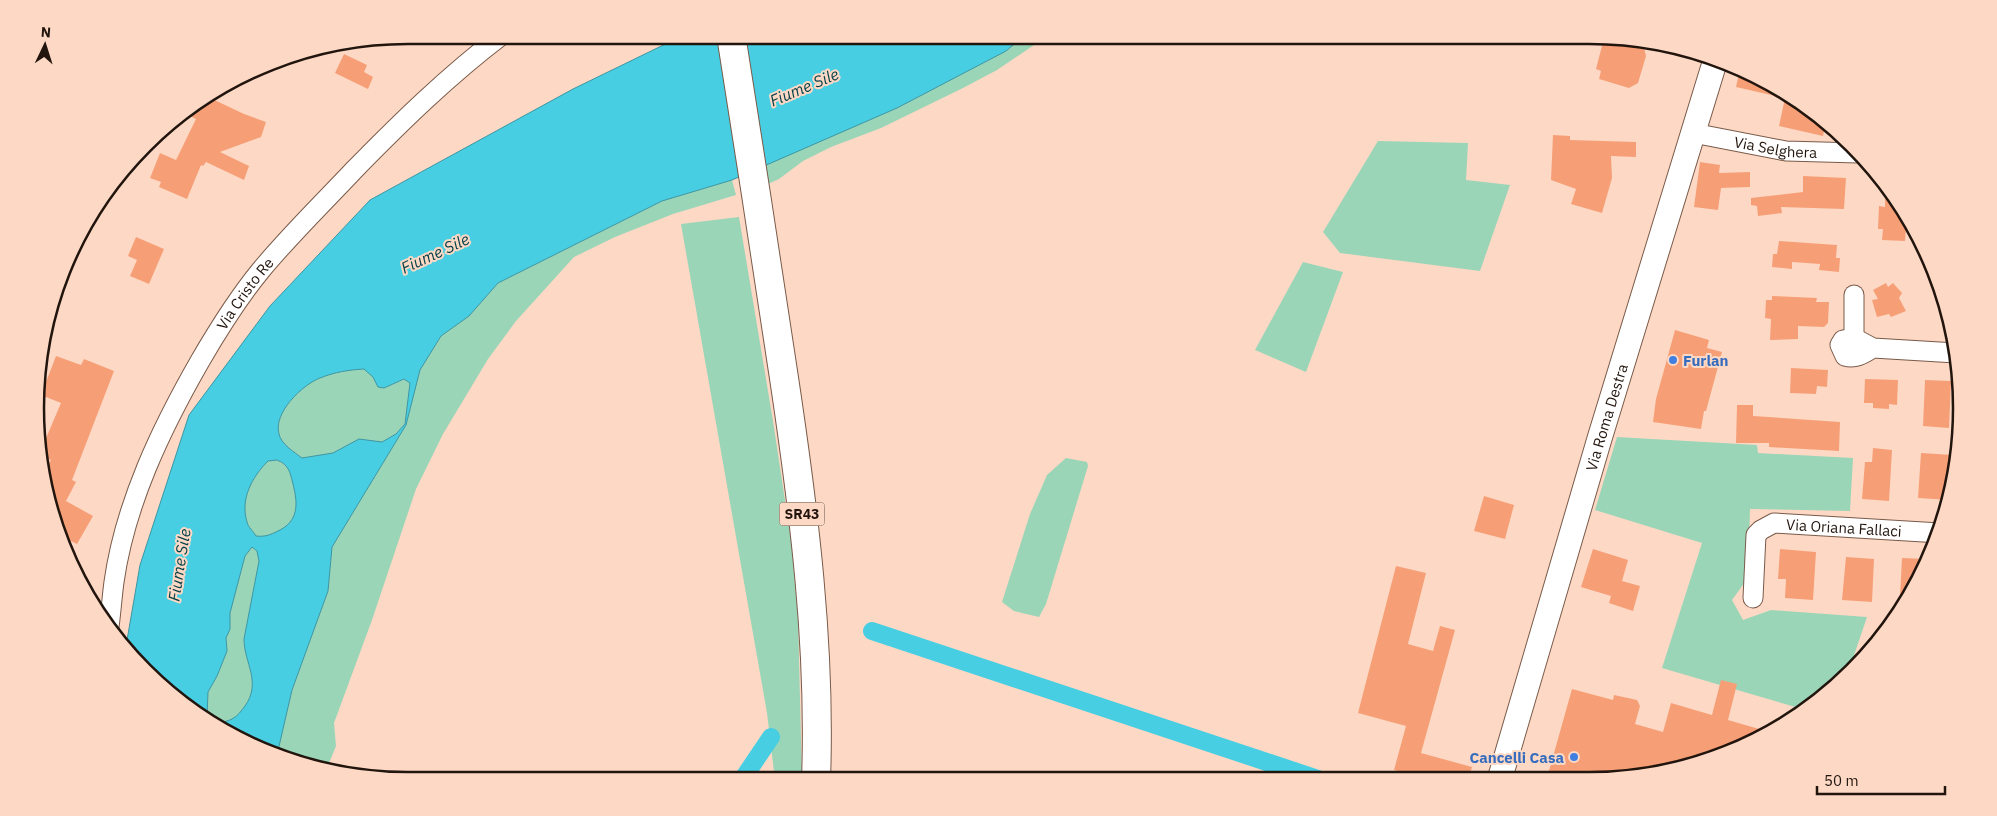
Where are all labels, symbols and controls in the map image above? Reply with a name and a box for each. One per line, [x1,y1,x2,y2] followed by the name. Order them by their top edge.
[20,20,70,70] north arrow
[40,23,52,41] text: N
[766,63,842,111] water label: Fiume Sile
[1733,132,1817,161] street label: Via Selghera
[398,228,472,278] water label: Fiume Sile
[212,253,277,333] street label: Via Cristo Re
[1683,351,1728,370] place label: Furlan
[1667,354,1679,366] marker: Furlan
[1581,361,1631,473] street label: Via Roma Destra
[780,502,824,526] road number: SR43
[1786,514,1902,540] street label: Via Oriana Fallaci
[163,527,195,603] water label: Fiume Sile
[1469,748,1564,767] place label: Cancelli Casa
[1568,751,1580,763] marker: Cancelli Casa
[1817,764,1944,796] scale bar
[1824,771,1859,790] text: 50 m

